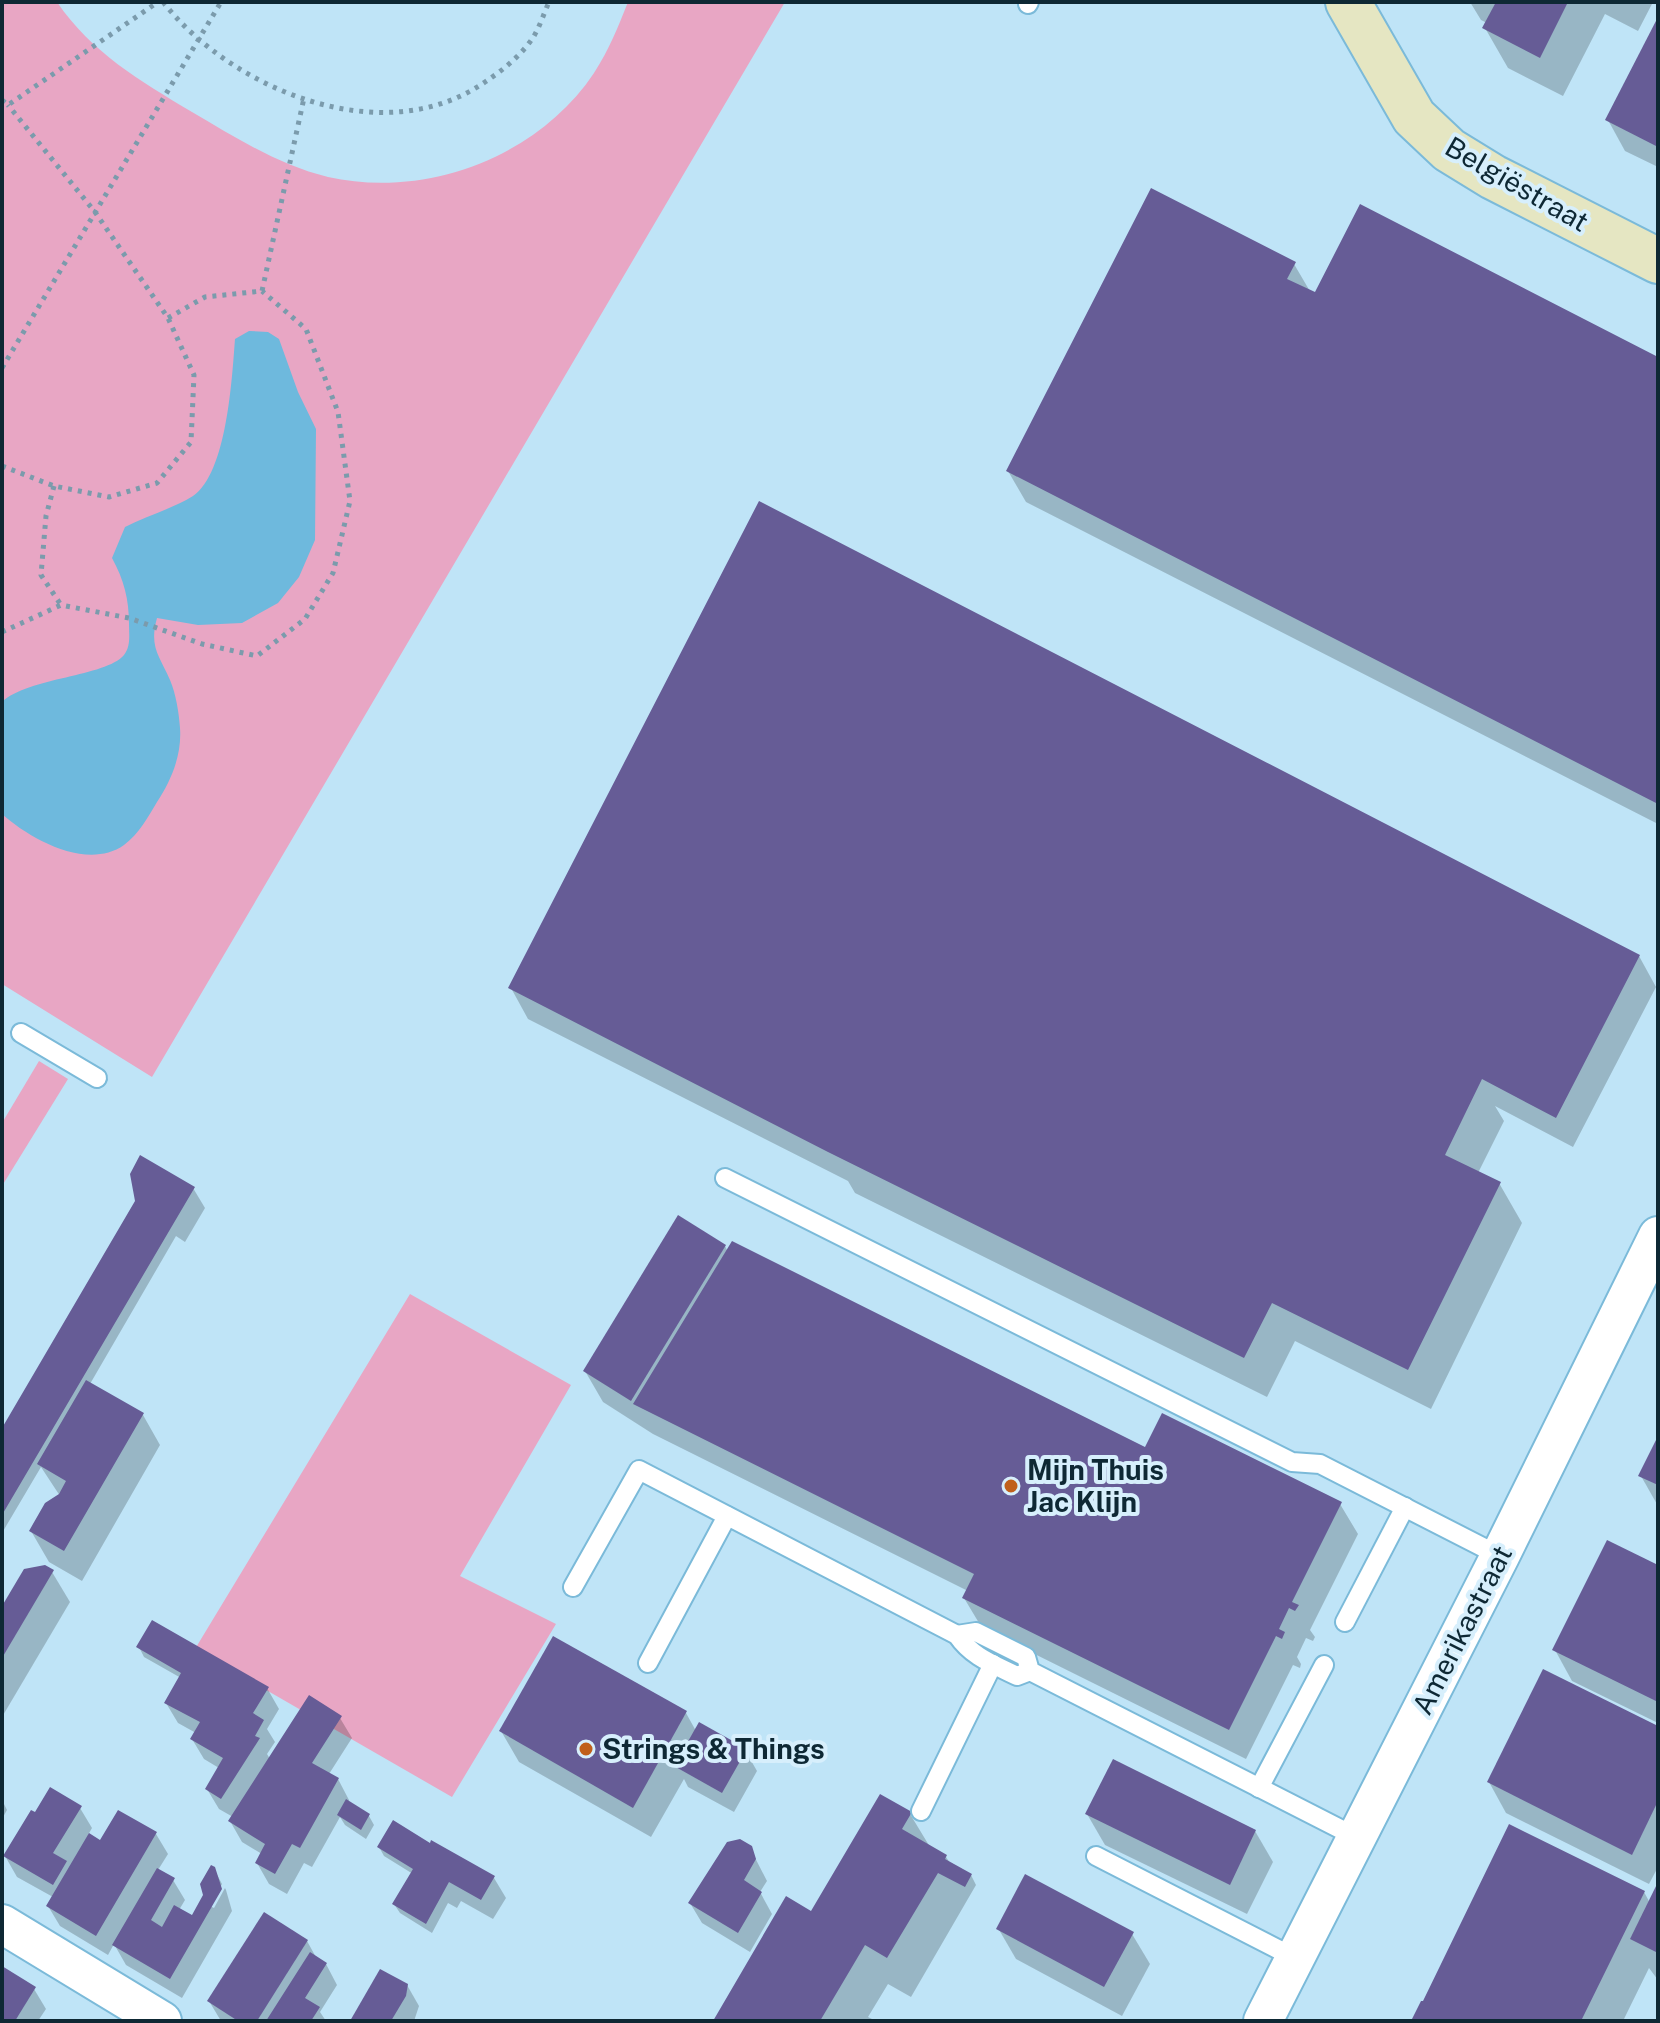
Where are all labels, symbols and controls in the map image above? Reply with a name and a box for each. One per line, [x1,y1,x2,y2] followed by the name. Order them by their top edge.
[1440,129,1595,238] street label: Belgiëstraat
[1027,1453,1164,1518] place label: Mijn Thuis Jac Klijn
[1002,1477,1020,1495] marker: Mijn Thuis Jac Klijn
[1405,1540,1518,1720] street label: Amerikastraat
[602,1732,825,1765] place label: Strings & Things
[577,1740,595,1758] marker: Strings & Things

